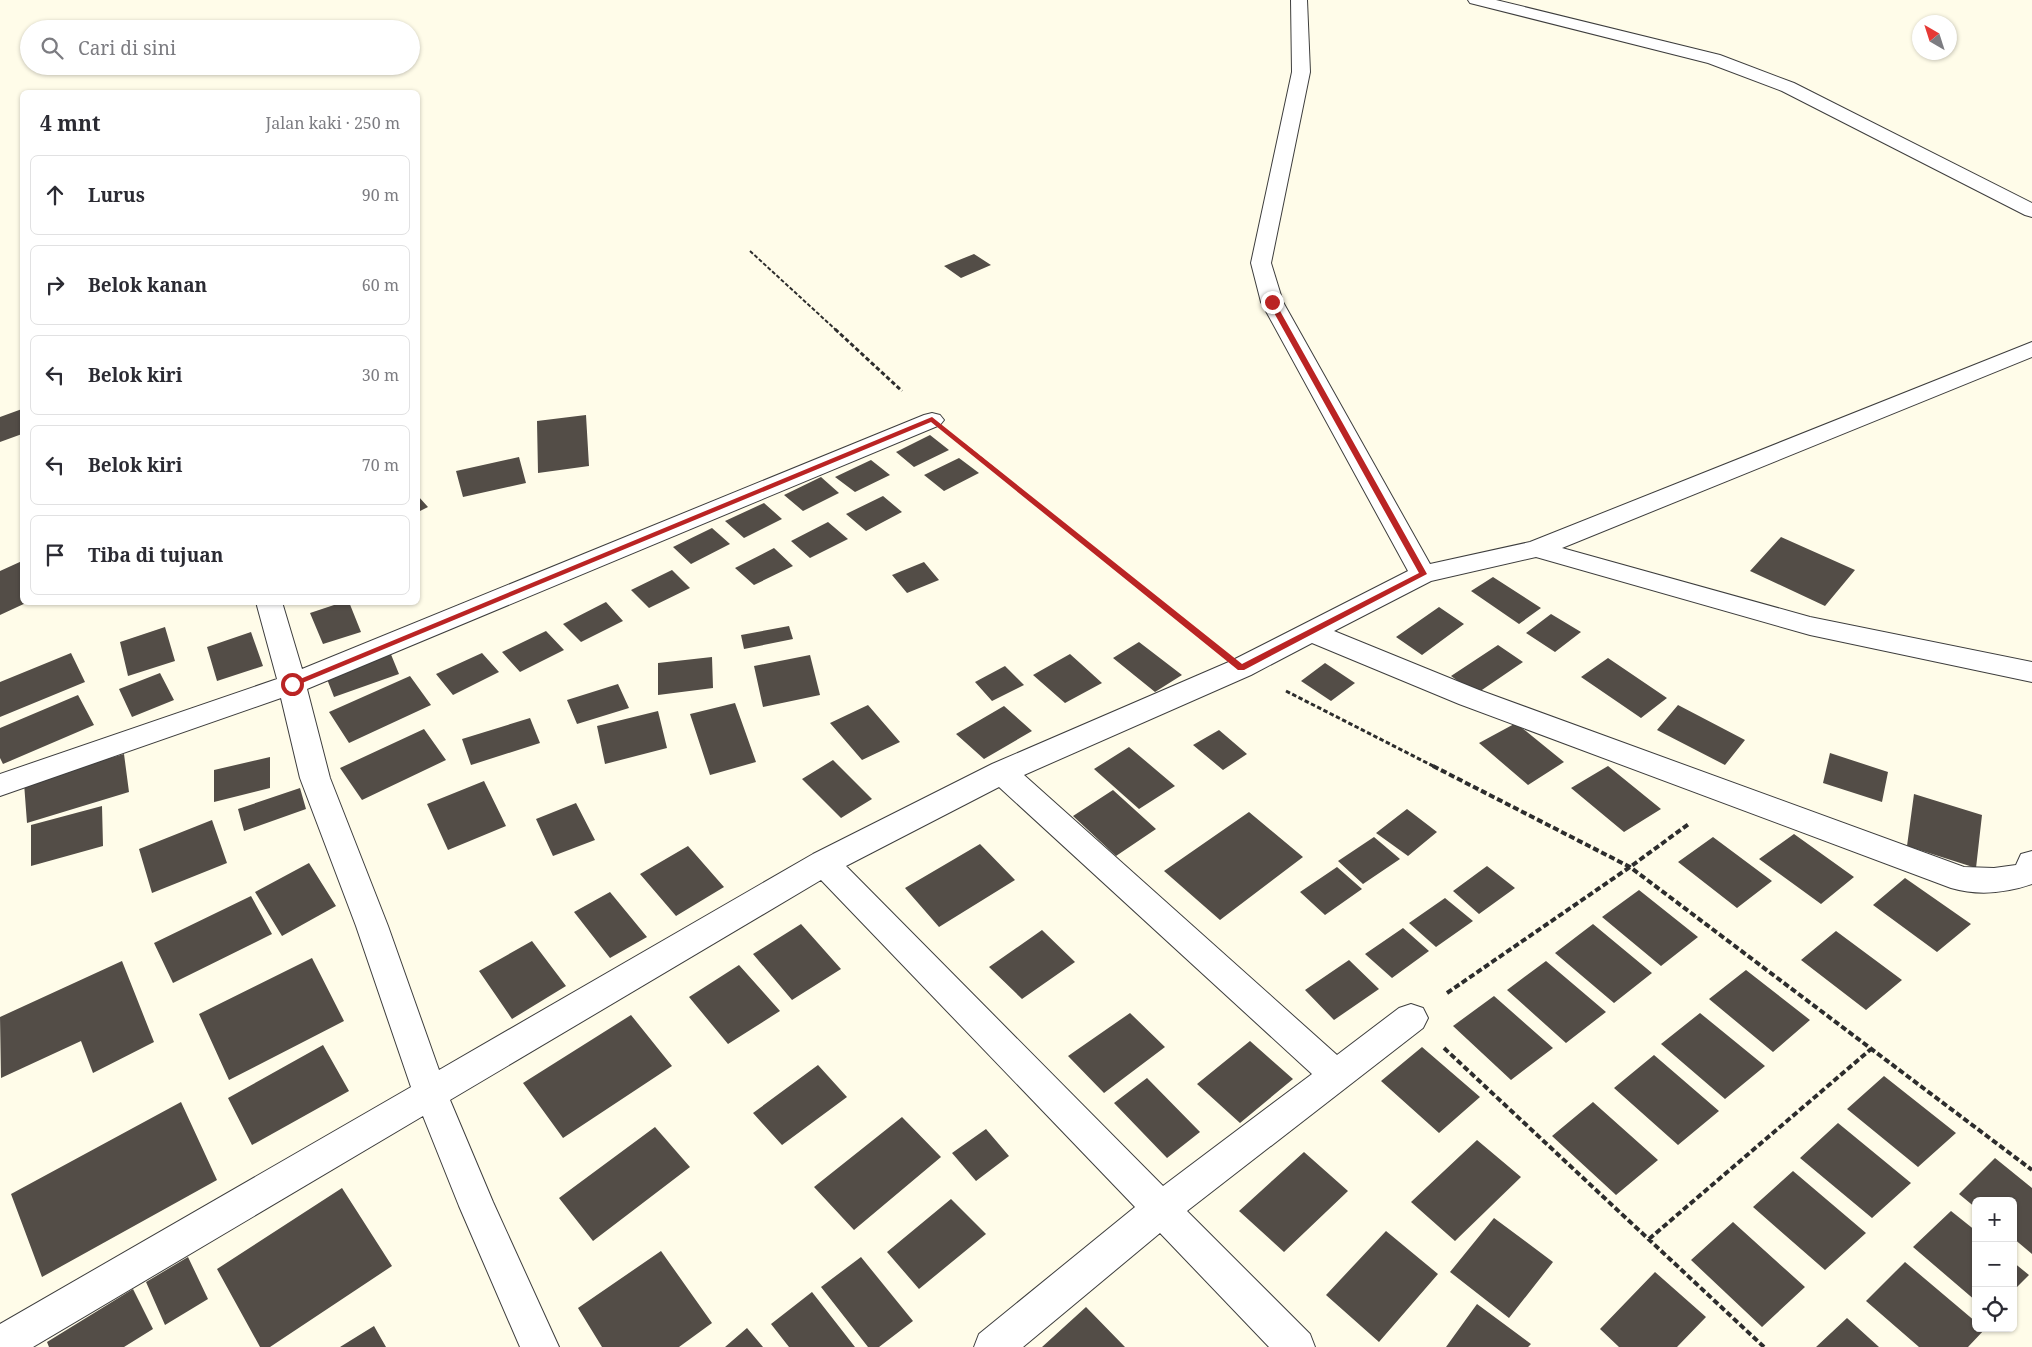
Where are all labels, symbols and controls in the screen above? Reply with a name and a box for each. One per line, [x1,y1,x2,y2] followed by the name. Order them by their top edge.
[1912,15,1957,60] north arrow
[20,20,420,75] search box
[38,34,66,62] icon: search
[78,35,176,61] text: Cari di sini
[40,109,101,137] text: 4 mnt
[266,112,400,134] text: Jalan kaki · 250 m
[41,181,69,209] icon: ahead
[88,182,145,208] text: Lurus
[362,184,399,206] text: 90 m
[41,271,69,299] icon: right
[88,272,207,298] text: Belok kanan
[362,274,399,296] text: 60 m
[1261,291,1284,314] route end
[41,361,69,389] icon: left
[88,362,182,388] text: Belok kiri
[362,364,399,386] text: 30 m
[41,451,69,479] icon: left
[88,452,182,478] text: Belok kiri
[362,454,399,476] text: 70 m
[41,541,69,569] icon: arrive
[88,542,223,568] text: Tiba di tujuan
[281,673,304,696] route start
[1972,1197,2017,1332] map controls
[1972,1197,2017,1242] button: +
[1972,1242,2017,1287] button: −
[1972,1287,2017,1332] button: locate

